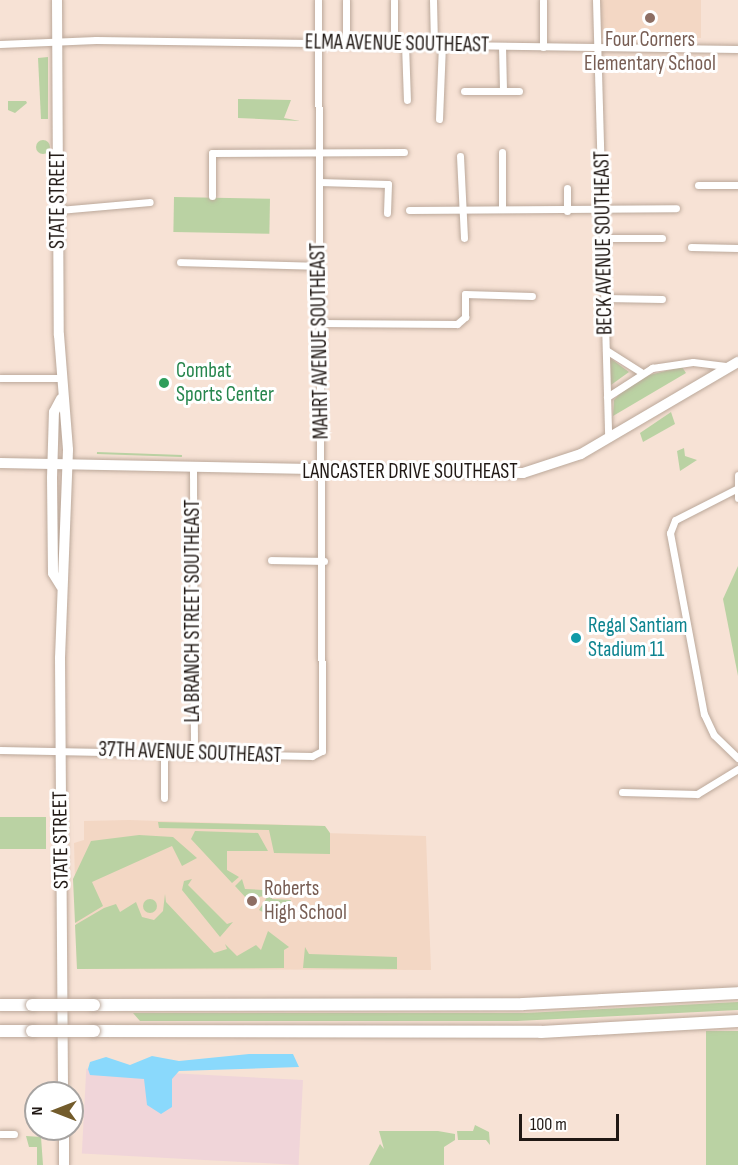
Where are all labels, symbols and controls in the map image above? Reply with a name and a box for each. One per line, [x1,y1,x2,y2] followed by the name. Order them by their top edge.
[643,11,657,25] marker: Four Corners Elementary School
[584,27,716,77] place label: Four Corners Elementary School
[305,30,489,58] street label: ELMA AVENUE SOUTHEAST
[45,151,71,249] street label: STATE STREET
[590,151,618,335] street label: BECK AVENUE SOUTHEAST
[306,242,334,440] street label: MAHRT AVENUE SOUTHEAST
[176,358,274,408] place label: Combat Sports Center
[157,376,171,390] marker: Combat Sports Center
[302,459,518,485] street label: LANCASTER DRIVE SOUTHEAST
[180,499,206,723] street label: LA BRANCH STREET SOUTHEAST
[588,613,687,663] place label: Regal Santiam Stadium 11
[569,631,583,645] marker: Regal Santiam Stadium 11
[98,737,282,769] street label: 37TH AVENUE SOUTHEAST
[48,791,74,889] street label: STATE STREET
[264,876,347,926] place label: Roberts High School
[245,894,259,908] marker: Roberts High School
[24,1081,84,1141] north arrow
[522,1102,622,1140] scale bar
[28,1107,47,1115] text: N
[530,1114,567,1135] text: 100 m

